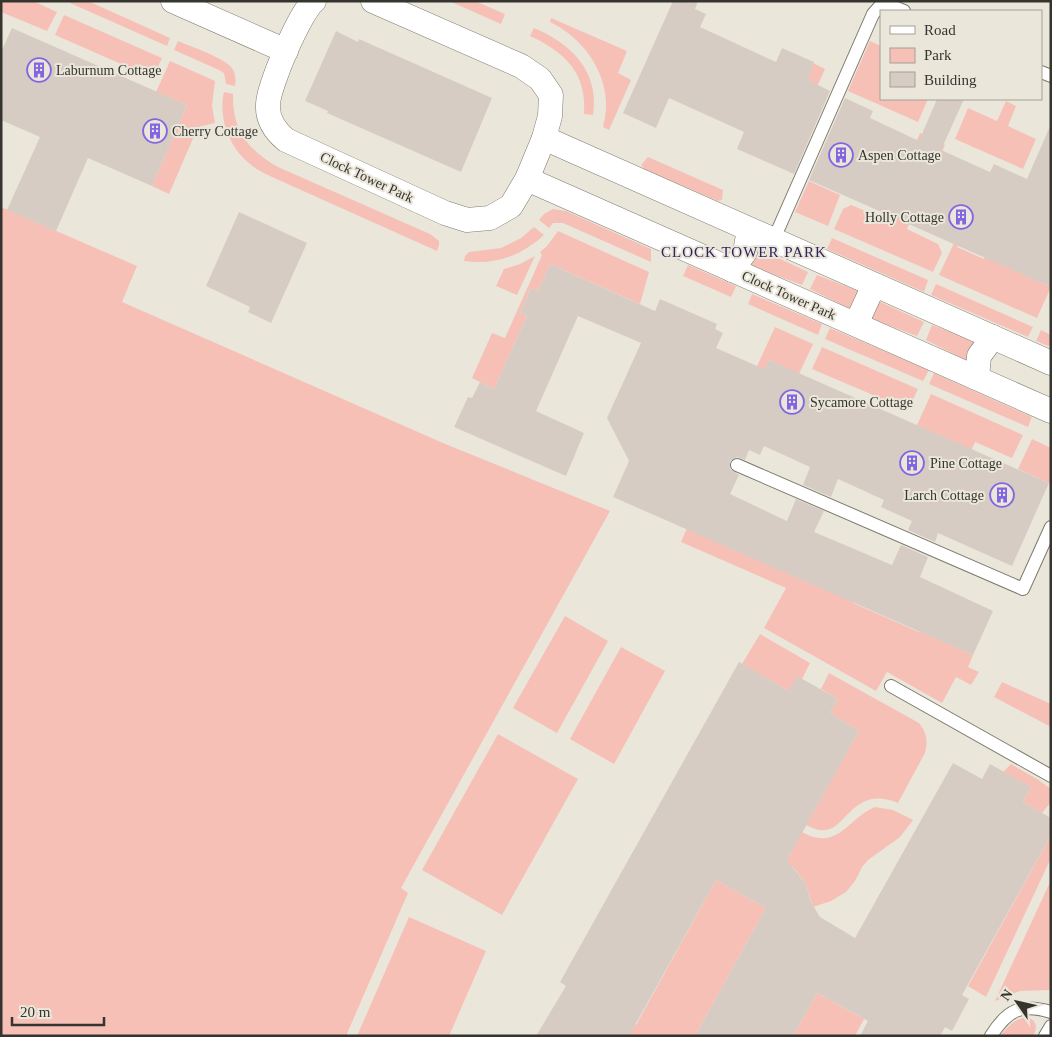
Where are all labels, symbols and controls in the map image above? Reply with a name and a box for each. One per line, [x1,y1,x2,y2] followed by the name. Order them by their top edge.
[880,10,1042,100] legend
[924,22,956,38] text: Road
[924,47,952,63] text: Park
[26,57,52,83] building icon: Laburnum Cottage
[56,63,161,78] place label: Laburnum Cottage
[924,72,977,88] text: Building
[142,118,168,144] building icon: Cherry Cottage
[172,124,258,139] place label: Cherry Cottage
[828,142,854,168] building icon: Aspen Cottage
[858,148,941,163] place label: Aspen Cottage
[318,149,416,206] street label: Clock Tower Park
[948,204,974,230] building icon: Holly Cottage
[865,210,944,225] place label: Holly Cottage
[661,244,827,260] district label: CLOCK TOWER PARK
[739,268,838,323] street label: Clock Tower Park
[779,389,805,415] building icon: Sycamore Cottage
[810,395,913,410] place label: Sycamore Cottage
[899,450,925,476] building icon: Pine Cottage
[930,456,1002,471] place label: Pine Cottage
[989,482,1015,508] building icon: Larch Cottage
[904,488,984,503] place label: Larch Cottage
[992,977,1042,1027] north arrow
[998,987,1016,1003] text: N
[12,994,105,1026] scale bar
[20,1004,51,1020] text: 20 m

